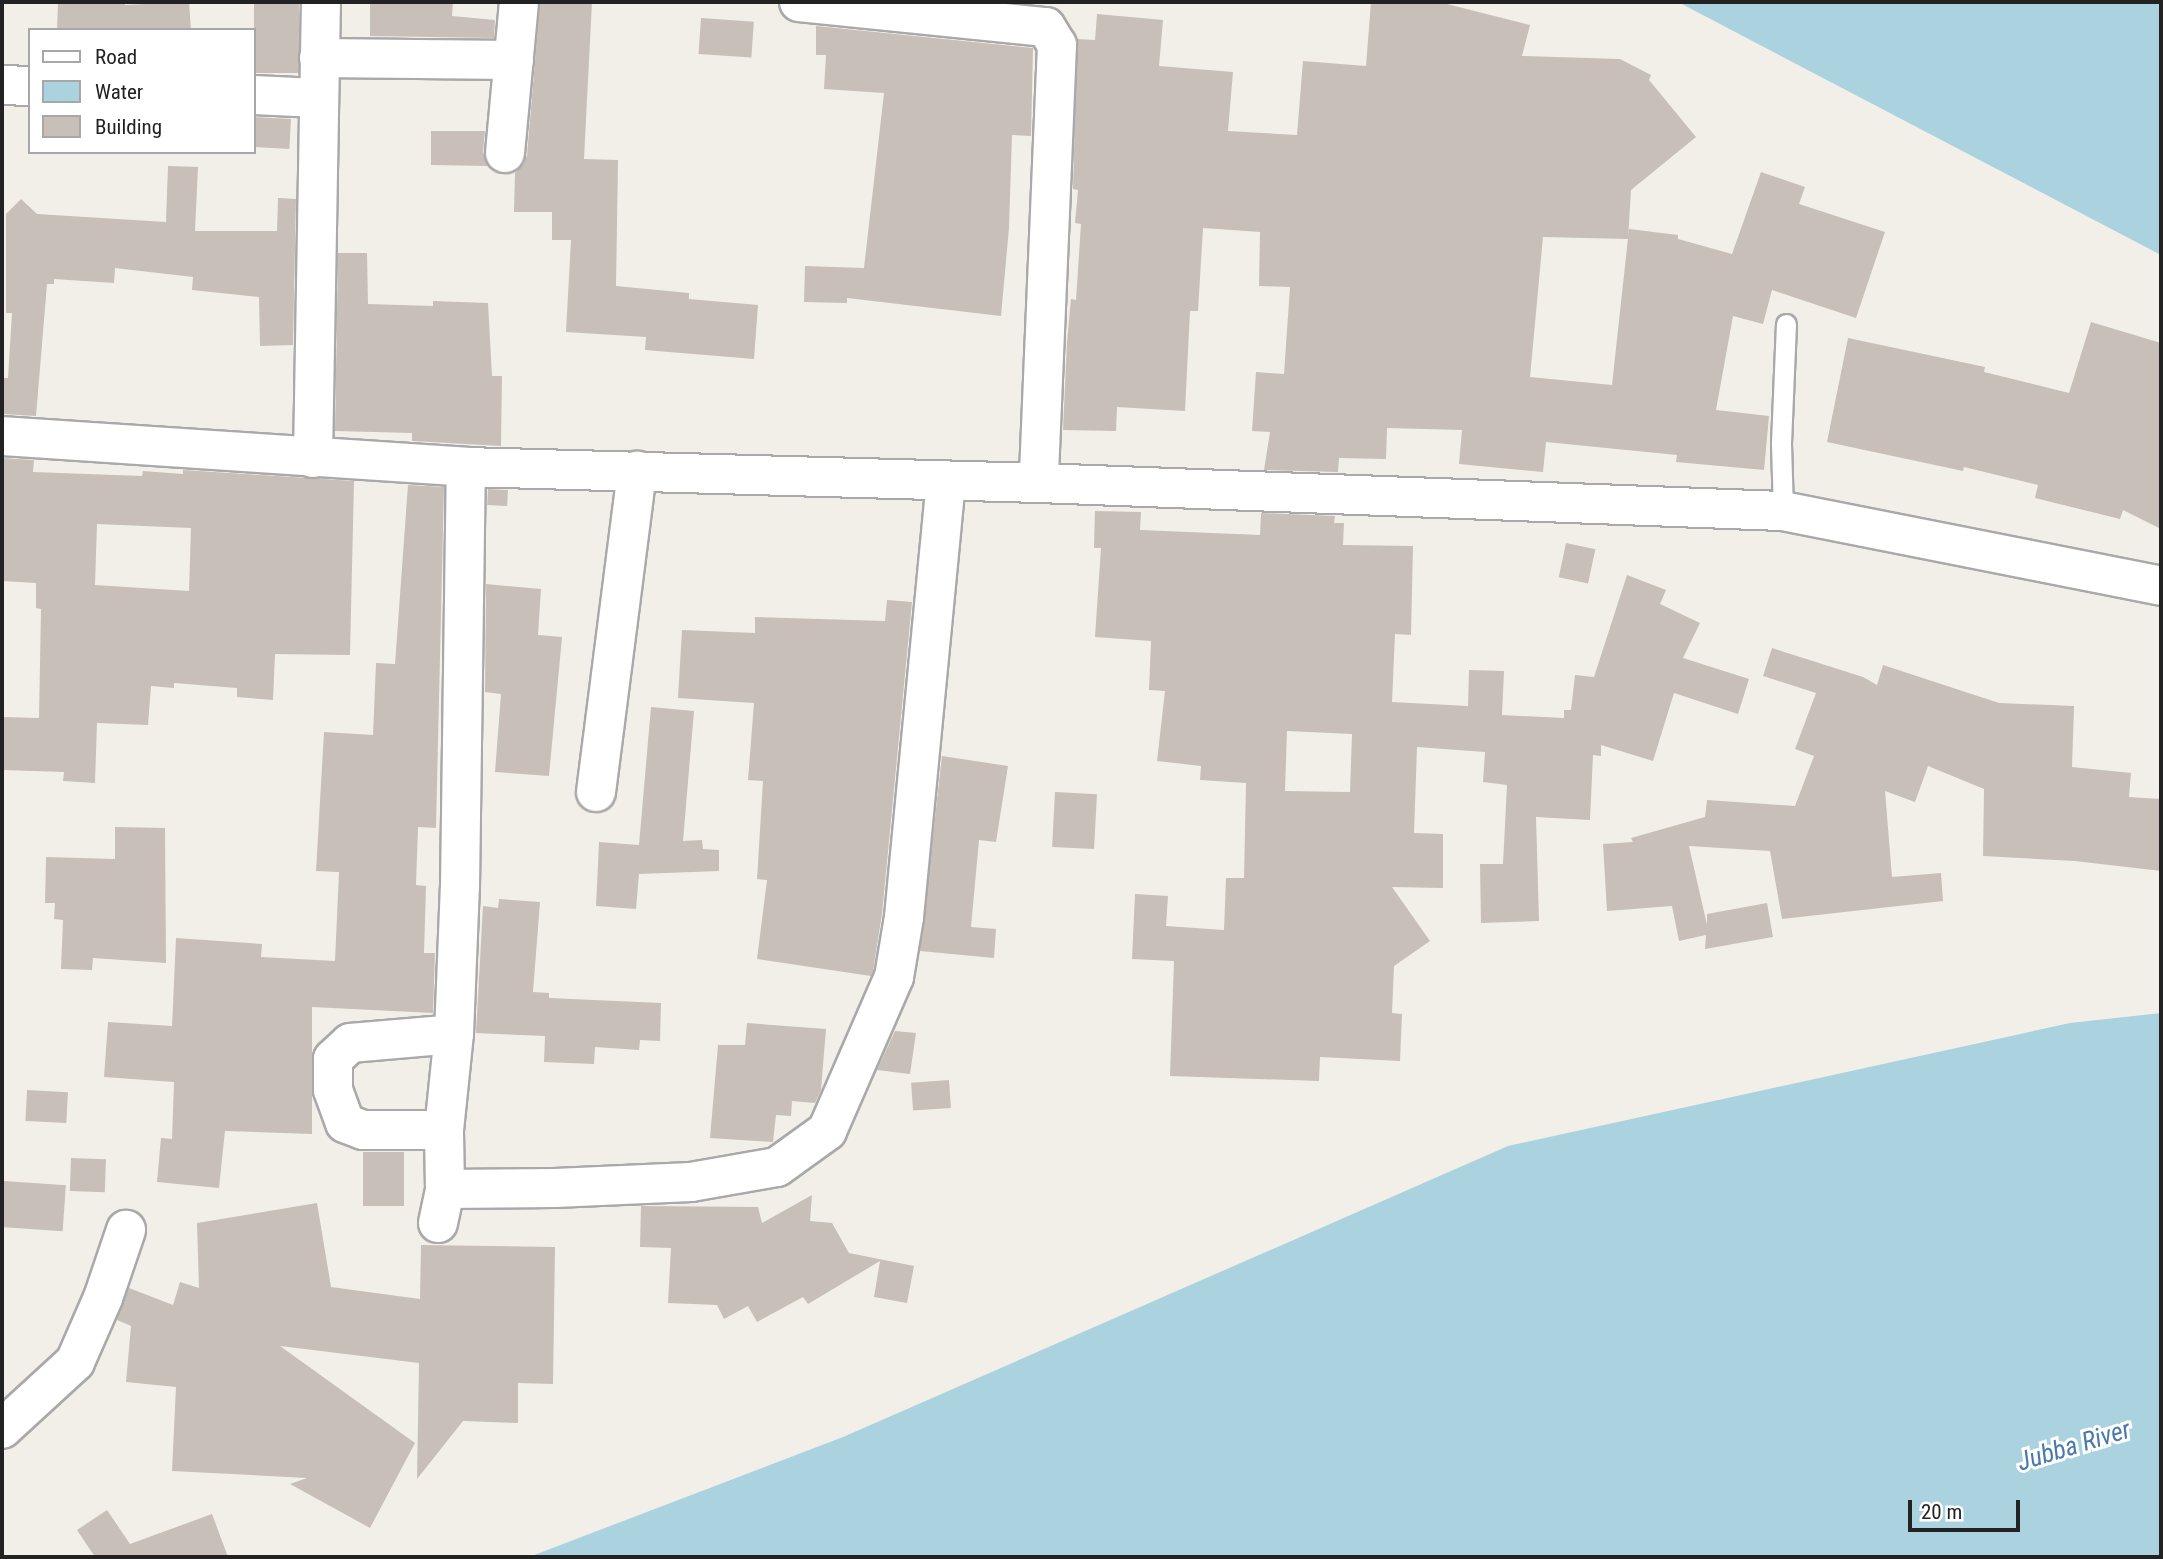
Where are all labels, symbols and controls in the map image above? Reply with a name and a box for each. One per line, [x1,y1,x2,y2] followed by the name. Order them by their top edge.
[28,28,256,154] legend
[95,45,137,69] text: Road
[95,80,143,104] text: Water
[95,115,162,139] text: Building
[2014,1414,2134,1478] water label: Jubba River
[1911,1486,2023,1530] scale bar
[1921,1500,1962,1524] text: 20 m

